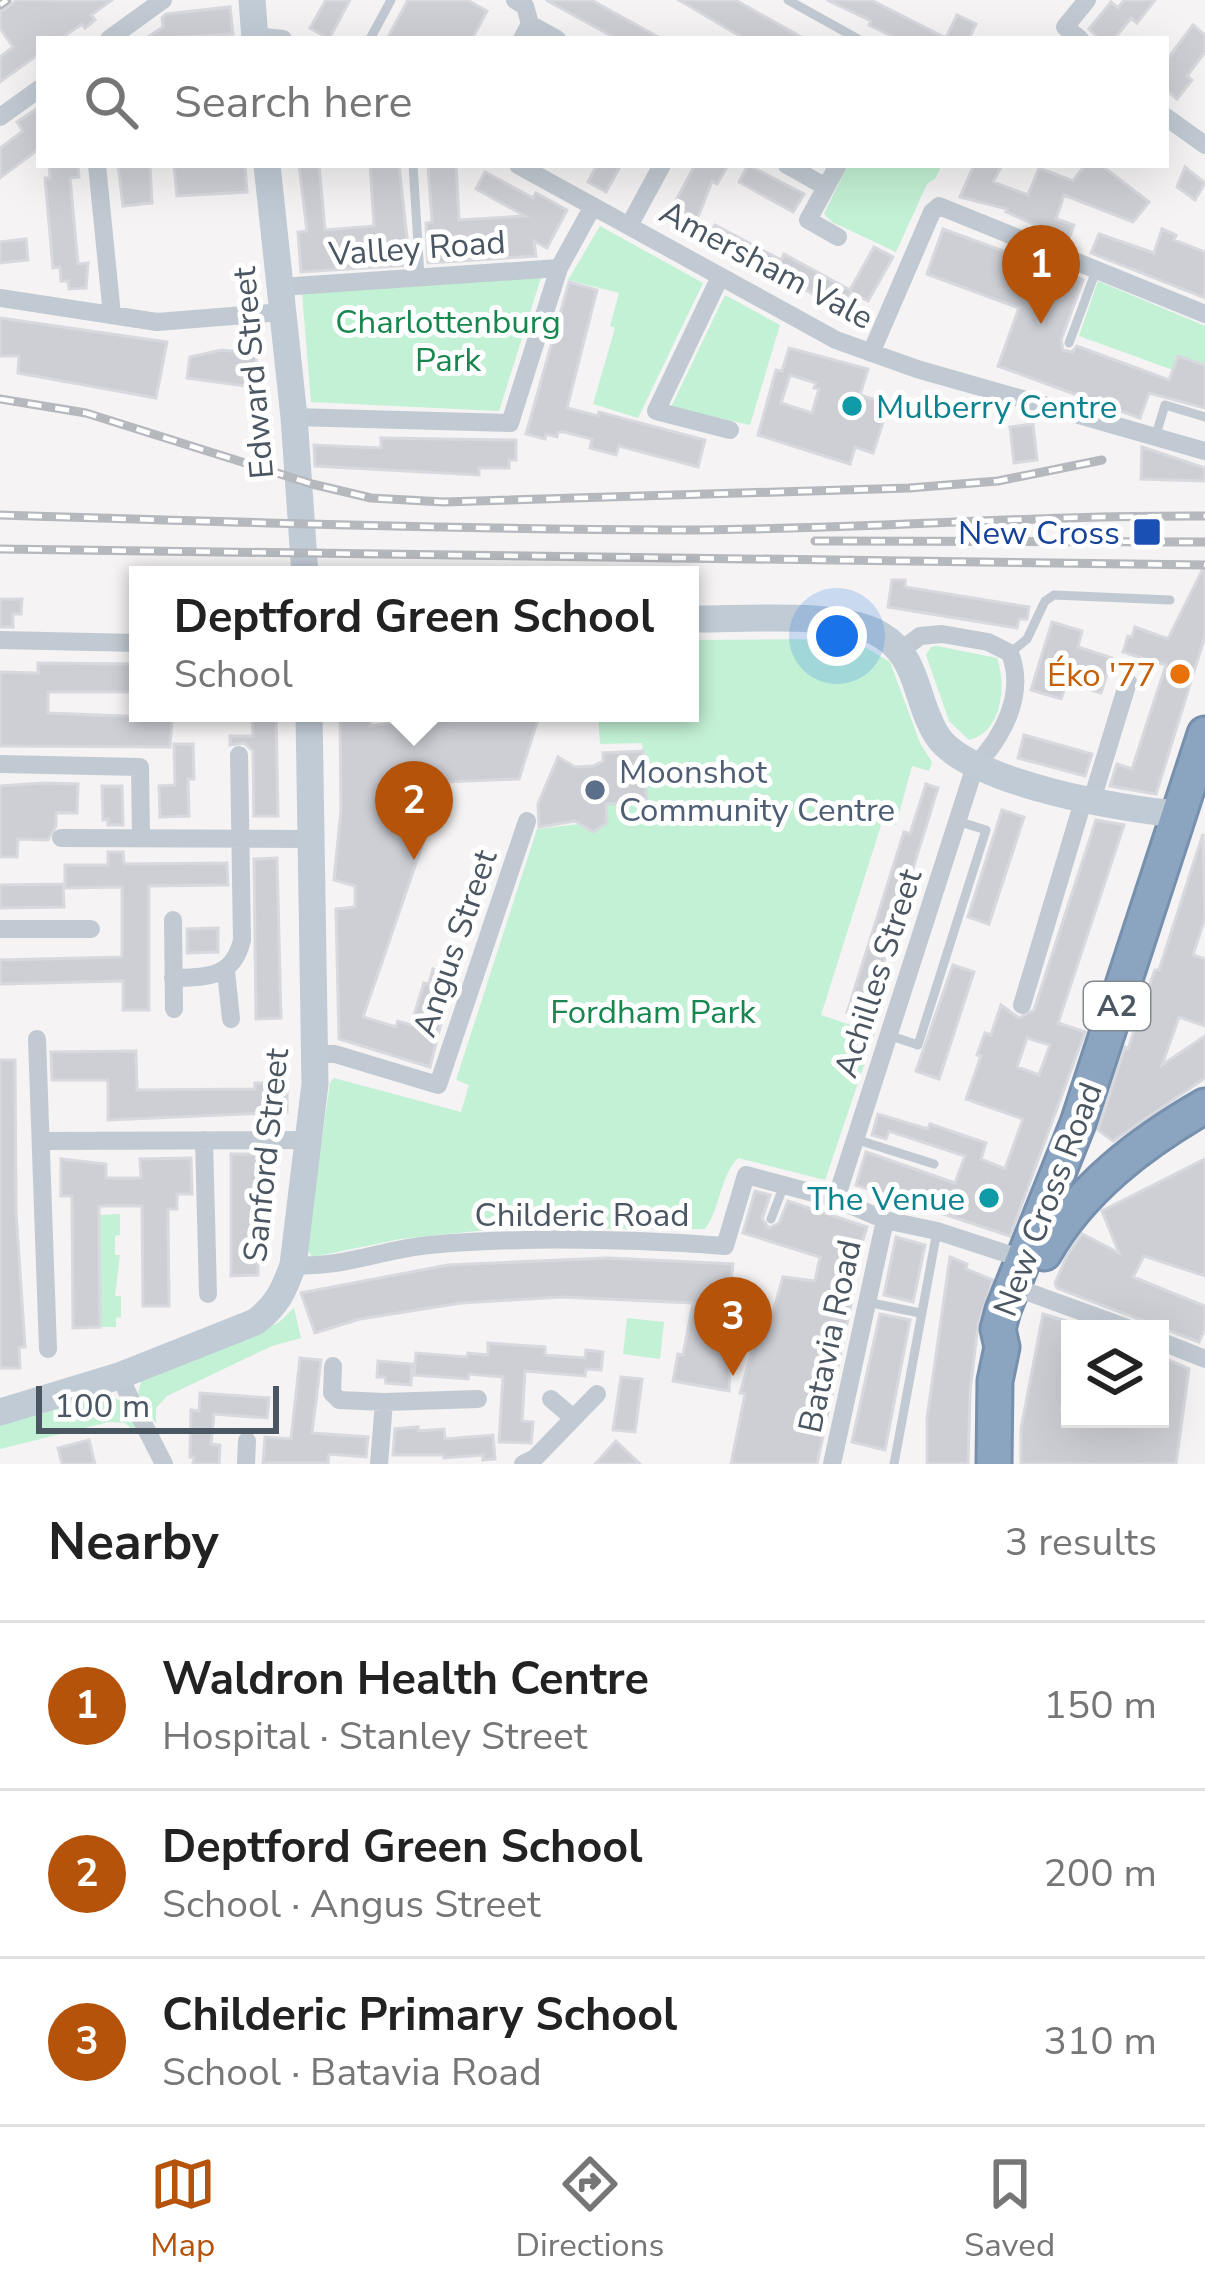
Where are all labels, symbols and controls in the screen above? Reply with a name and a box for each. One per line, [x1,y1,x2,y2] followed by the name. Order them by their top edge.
[36,36,1169,168] search box
[78,69,144,135] icon: search
[174,72,413,133] text: Search here
[652,190,881,341] street label: Amersham Vale
[326,220,507,277] street label: Valley Road
[1002,225,1080,324] pin: 1
[222,265,285,481] street label: Edward Street
[335,300,561,383] park label: Charlottenburg Park
[876,385,1117,430] place label: Mulberry Centre
[839,393,865,419] marker: Mulberry Centre
[958,511,1120,556] place label: New Cross
[1131,516,1163,548] marker: New Cross
[129,566,699,722] popup
[174,587,654,648] text: Deptford Green School
[807,606,867,666] your location
[174,648,293,701] text: School
[1047,653,1156,698] place label: Éko '77
[1167,661,1193,687] marker: Éko '77
[619,750,895,833] place label: Moonshot Community Centre
[375,761,453,860] pin: 2
[582,777,608,803] marker: Moonshot Community Centre
[402,844,509,1043] street label: Angus Street
[824,863,933,1084] street label: Achilles Street
[1084,982,1150,1030] road number: A2
[550,990,756,1035] park label: Fordham Park
[233,1046,300,1264] street label: Sanford Street
[983,1076,1114,1323] street label: New Cross Road
[807,1177,965,1222] place label: The Venue
[976,1185,1002,1211] marker: The Venue
[474,1193,690,1238] street label: Childeric Road
[788,1236,873,1437] street label: Batavia Road
[694,1277,772,1376] pin: 3
[1061,1320,1169,1428] map controls
[1061,1320,1169,1428] button: layers
[36,1380,279,1433] scale bar
[54,1384,150,1429] text: 100 m
[48,1507,219,1577] text: Nearby
[1005,1516,1157,1569] text: 3 results
[162,1649,649,1710] text: Waldron Health Centre
[75,1679,99,1732] text: 1
[1043,1679,1157,1732] text: 150 m
[162,1710,587,1763] text: Hospital · Stanley Street
[162,1817,643,1878] text: Deptford Green School
[75,1847,99,1900] text: 2
[1043,1847,1157,1900] text: 200 m
[162,1878,541,1931] text: School · Angus Street
[162,1985,677,2046] text: Childeric Primary School
[75,2015,99,2068] text: 3
[1043,2015,1157,2068] text: 310 m
[162,2046,542,2099] text: School · Batavia Road
[150,2151,216,2268] tab: Map
[516,2151,664,2268] tab: Directions
[964,2151,1055,2268] tab: Saved

